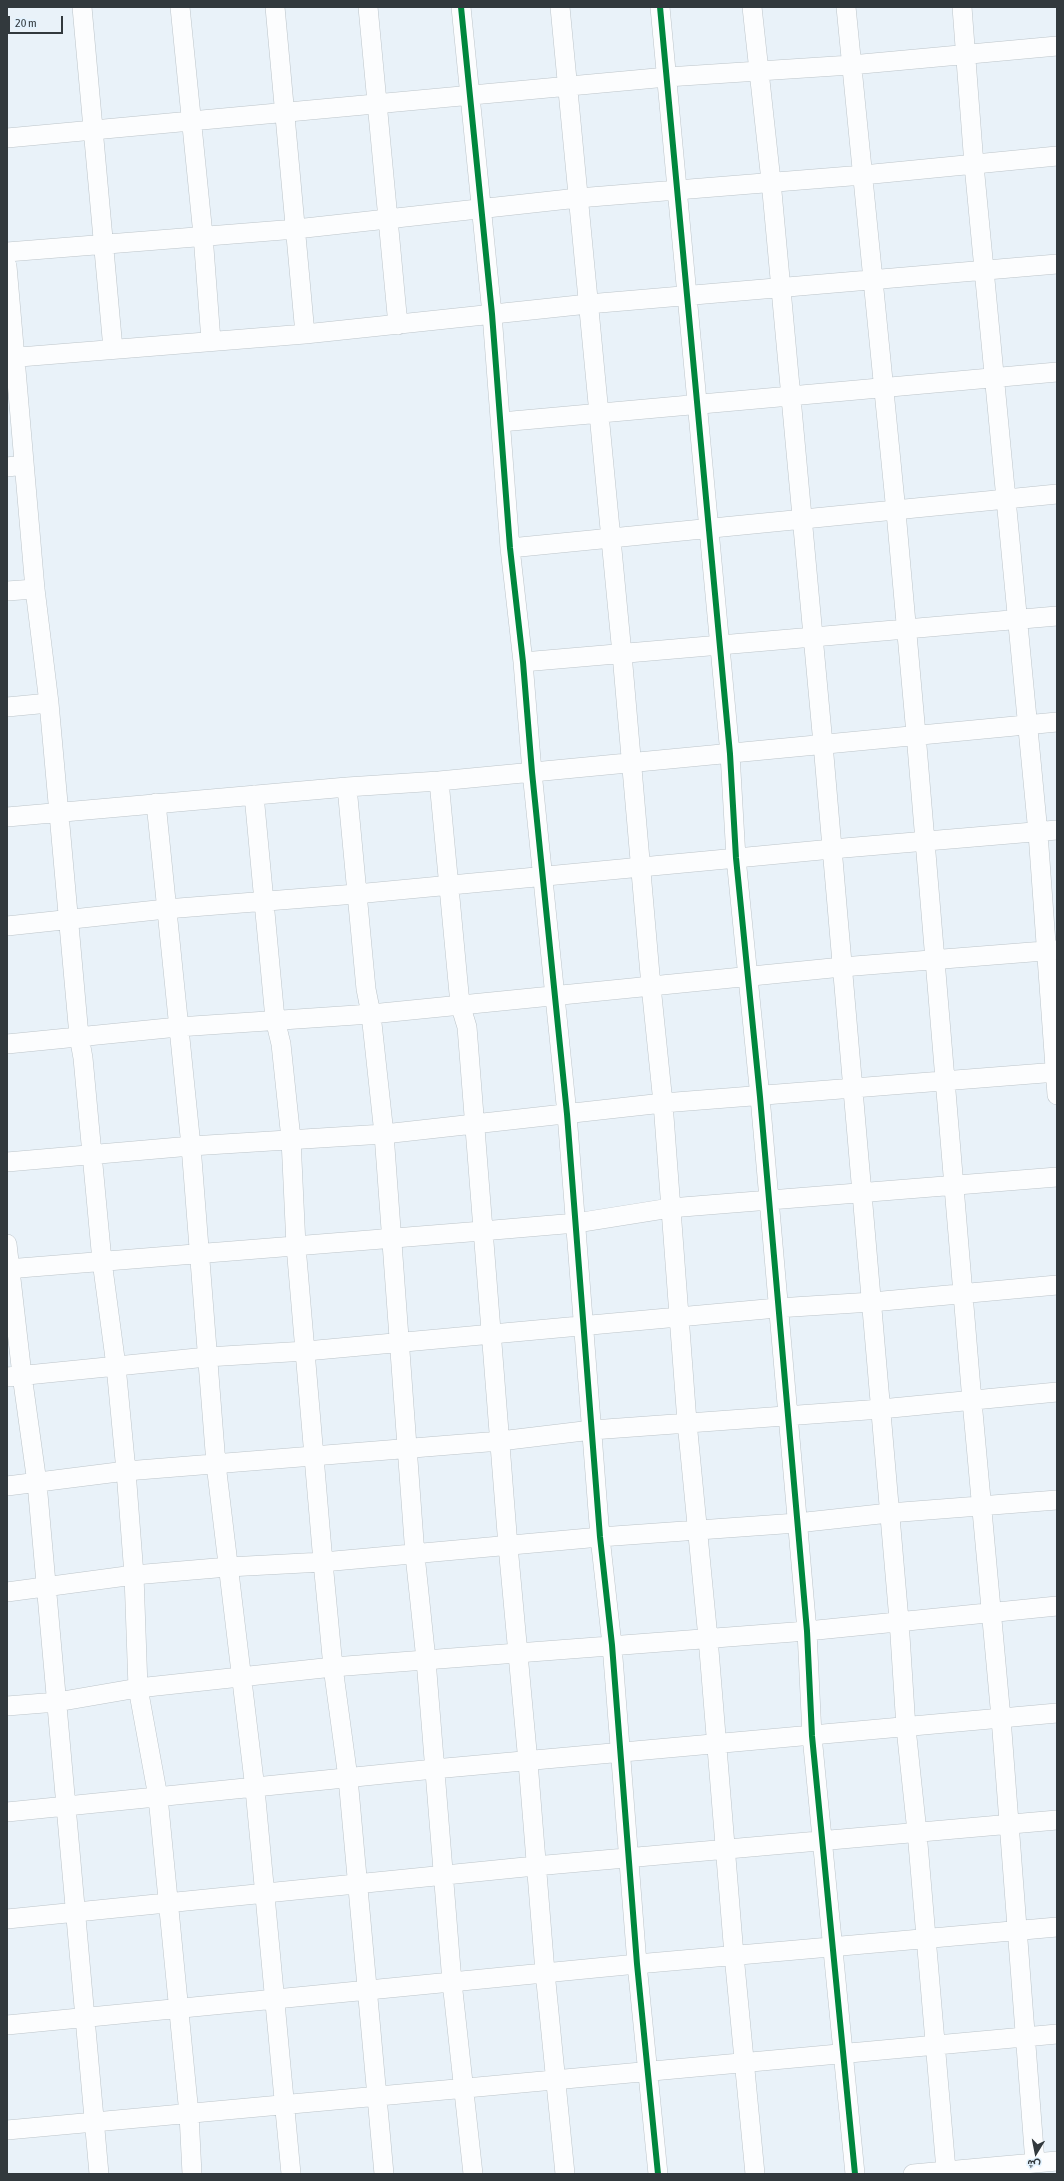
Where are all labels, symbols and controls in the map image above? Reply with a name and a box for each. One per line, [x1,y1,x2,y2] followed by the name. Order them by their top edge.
[10,8,65,34] scale bar
[15,16,37,30] text: 20 m
[1016,2133,1056,2173] north arrow
[1026,2158,1041,2172] text: ش

